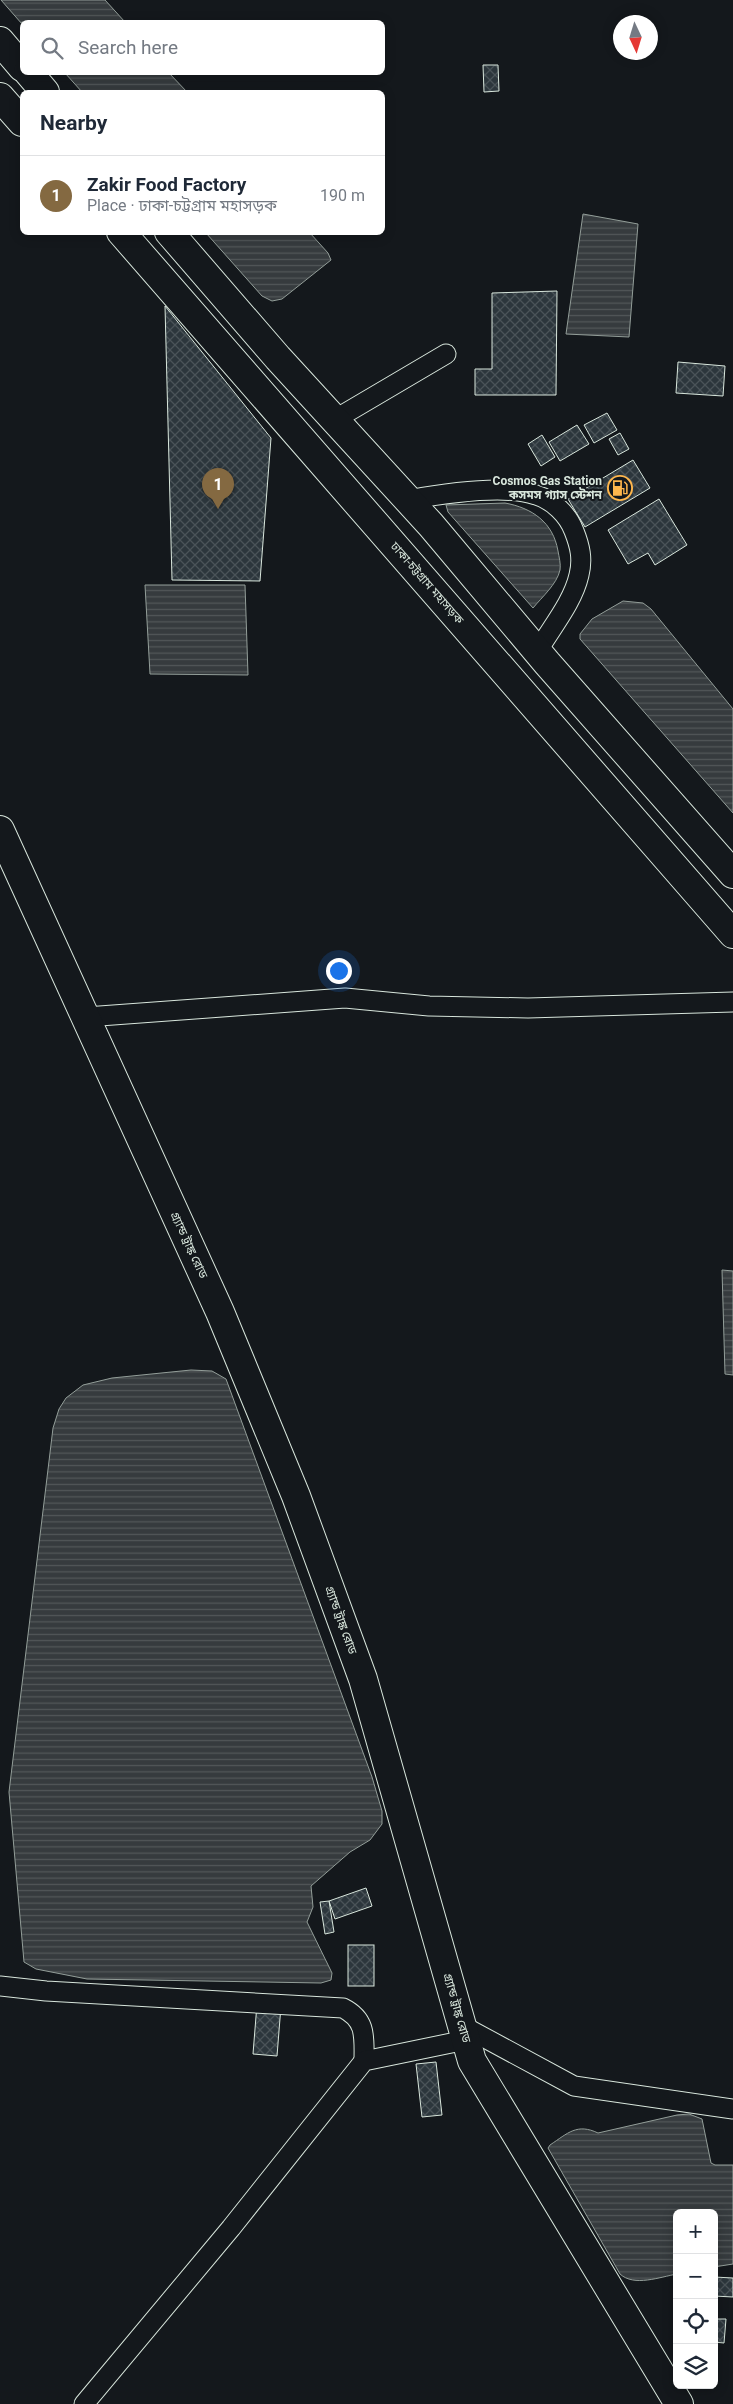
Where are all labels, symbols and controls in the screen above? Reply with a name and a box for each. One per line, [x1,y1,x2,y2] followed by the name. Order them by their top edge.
[613,15,658,60] north arrow
[20,20,385,75] search box
[38,34,66,62] icon: search
[78,36,178,59] text: Search here
[40,111,107,135] text: Nearby
[87,173,246,196] text: Zakir Food Factory
[51,186,61,205] text: 1
[320,186,365,205] text: 190 m
[87,196,277,215] text: Place · ঢাকা-চট্টগ্রাম মহাসড়ক
[202,468,234,509] pin: 1
[493,474,603,502] place label: Cosmos Gas Station কসমস গ্যাস স্টেশন
[607,475,633,501] fuel station icon: Cosmos Gas Station কসমস গ্যাস স্টেশন
[387,538,467,627] street label: ঢাকা-চট্টগ্রাম মহাসড়ক
[326,958,352,984] your location
[168,1209,212,1281] street label: গ্র্যান্ড ট্রাঙ্ক রোড
[322,1584,361,1656] street label: গ্র্যান্ড ট্রাঙ্ক রোড
[440,1971,475,2045] street label: গ্র্যান্ড ট্রাঙ্ক রোড
[673,2209,718,2389] map controls
[673,2209,718,2254] button: +
[673,2254,718,2299] button: −
[673,2299,718,2344] button: locate
[673,2344,718,2389] button: layers

